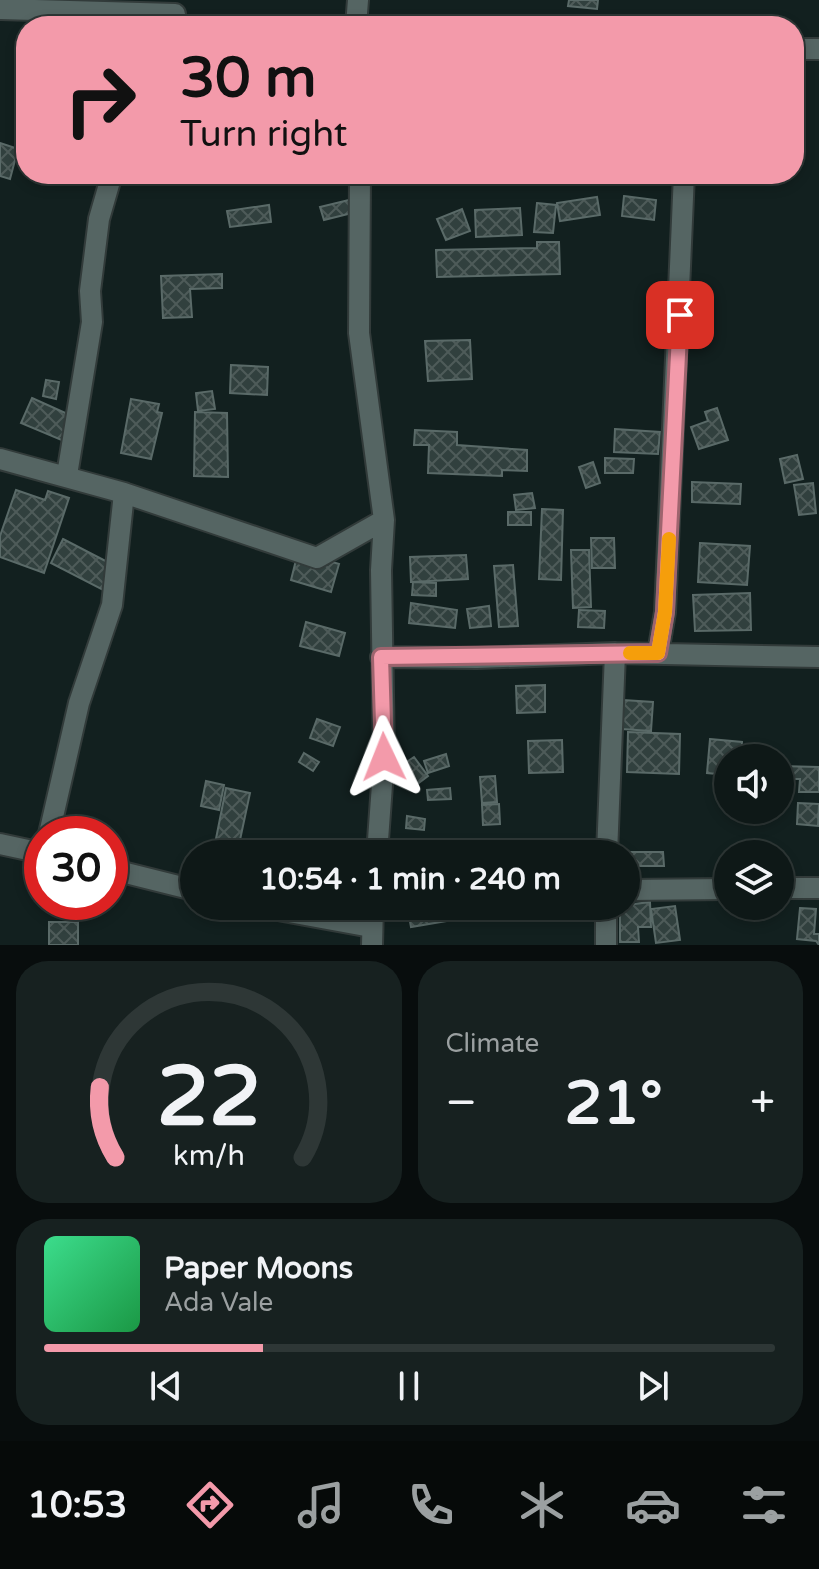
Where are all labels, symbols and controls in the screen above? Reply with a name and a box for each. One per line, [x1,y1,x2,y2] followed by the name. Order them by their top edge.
[180,45,316,112] text: 30 m
[48,48,152,152] icon: right
[180,113,347,156] text: Turn right
[646,281,714,349] pin
[658,293,702,337] icon: arrive
[342,715,426,799] position arrow
[714,744,794,920] map controls
[714,744,794,824] button: sound
[24,816,128,920] speed limit sign: 30
[714,840,794,920] button: layers
[259,861,561,898] text: 10:54 · 1 min · 240 m
[446,1028,539,1059] text: Climate
[157,1048,261,1148] text: 22
[565,1068,663,1140] text: 21°
[446,1077,477,1130] text: −
[750,1077,775,1130] text: +
[173,1139,245,1173] text: km/h
[164,1250,353,1287] text: Paper Moons
[164,1287,273,1318] text: Ada Vale
[144,1364,188,1408] icon: previous
[387,1364,431,1408] icon: pause
[631,1364,675,1408] icon: next
[182,1477,238,1533] icon: directions
[293,1477,349,1533] icon: music
[403,1477,459,1533] icon: phone
[514,1477,570,1533] icon: climate
[625,1477,681,1533] icon: car
[736,1477,792,1533] icon: filters
[27,1484,127,1527] text: 10:53

